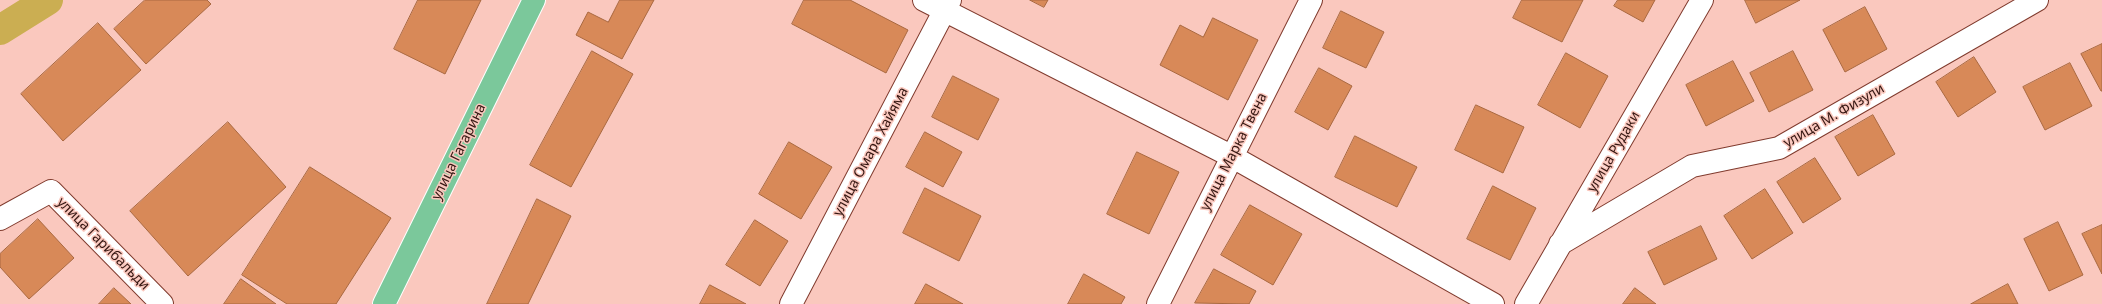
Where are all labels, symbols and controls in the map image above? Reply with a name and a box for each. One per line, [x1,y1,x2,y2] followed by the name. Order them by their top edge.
[1781,80,1887,152] street label: улица М. Физули
[830,85,912,219] street label: улица Омара Хайяма
[1197,90,1271,214] street label: улица Марка Твена
[428,101,490,203] street label: улица Гагарина
[1584,109,1644,195] street label: улица Рудаки
[53,194,153,294] street label: улица Гарибальди

